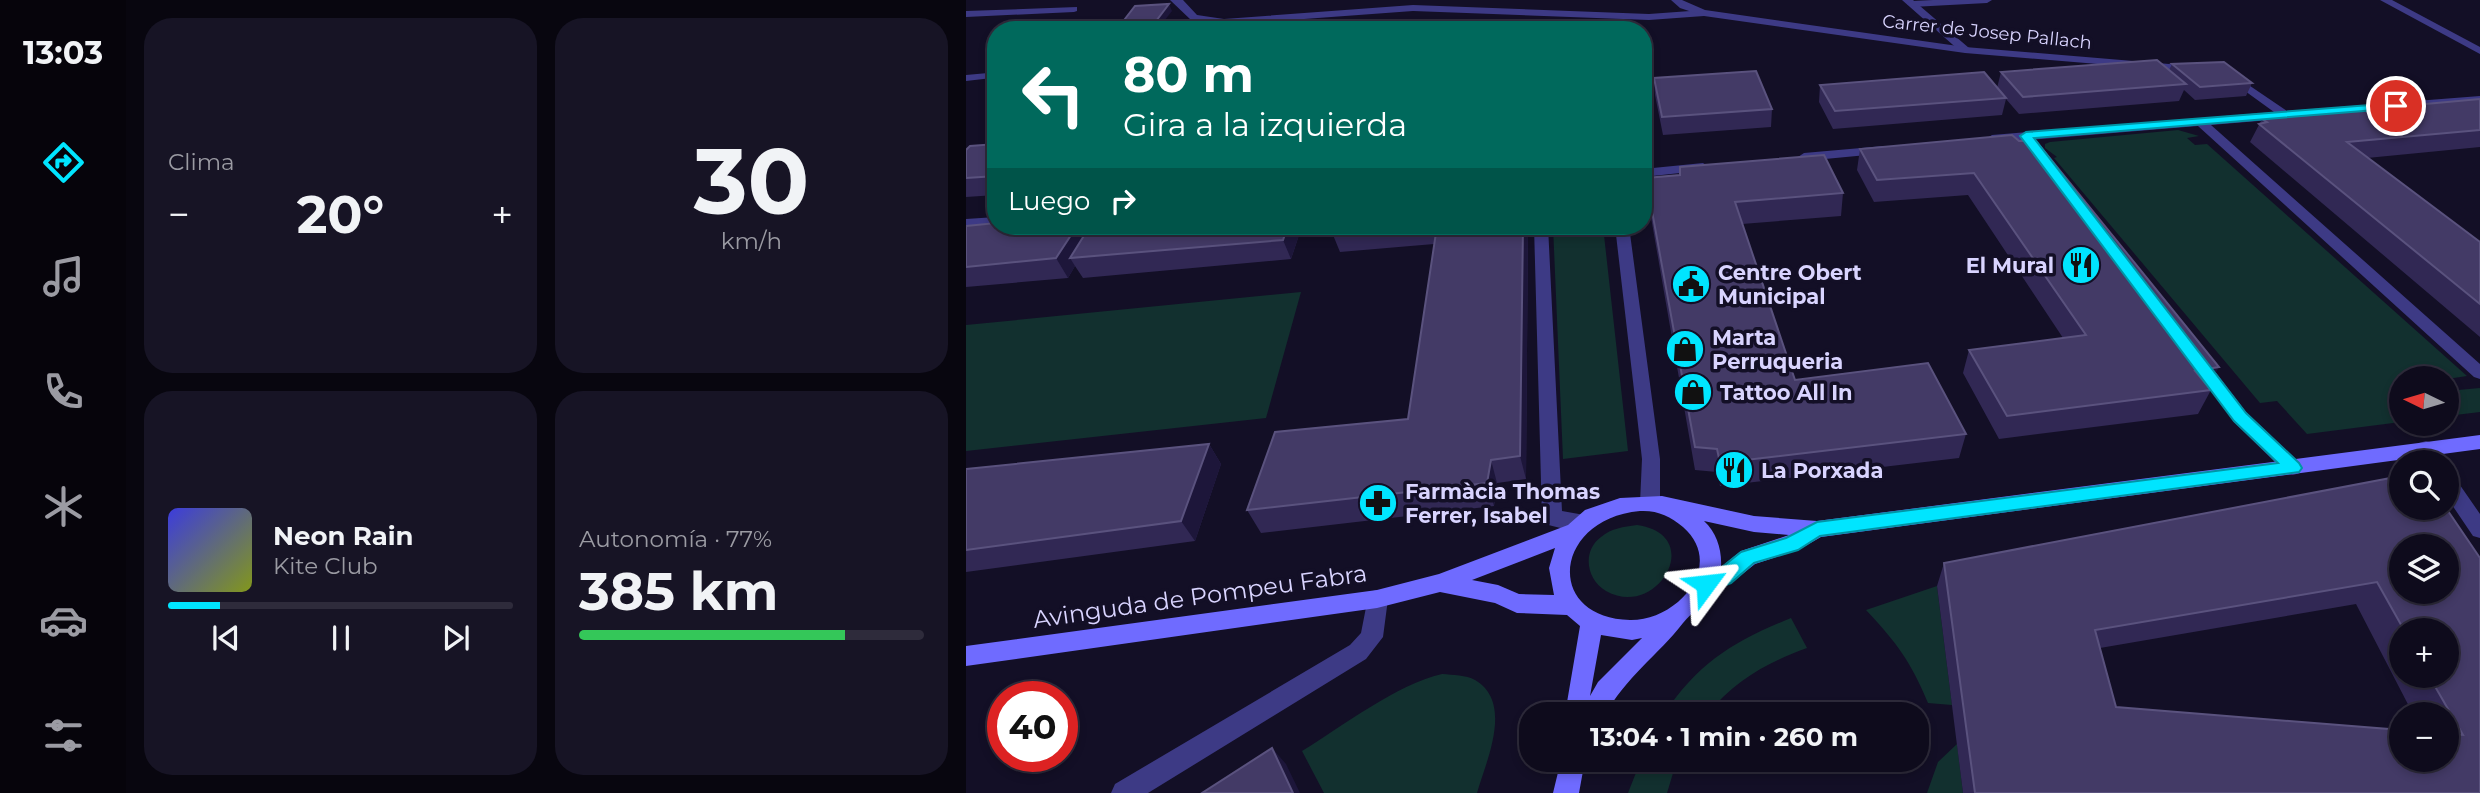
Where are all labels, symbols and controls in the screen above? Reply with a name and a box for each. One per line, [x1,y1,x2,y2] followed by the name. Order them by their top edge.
[1881,10,2093,54] street label: Carrer de Josep Pallach
[23,33,103,72] text: 13:03
[1123,45,1254,104] text: 80 m
[1008,49,1099,140] icon: left
[2366,76,2426,136] pin
[2377,87,2415,125] icon: arrive
[1123,105,1407,144] text: Gira a la izquierda
[694,126,809,237] text: 30
[39,138,88,187] icon: directions
[168,148,235,176] text: Clima
[1104,182,1142,220] icon: right
[297,183,384,246] text: 20°
[1008,185,1090,217] text: Luego
[168,191,190,238] text: −
[491,191,513,238] text: +
[721,227,782,255] text: km/h
[2060,244,2102,286] restaurant icon: El Mural
[39,252,88,301] icon: music
[1966,253,2054,278] place label: El Mural
[1718,260,1862,309] place label: Centre Obert Municipal
[1670,263,1712,305] public building icon: Centre Obert Municipal
[1712,325,1843,374] place label: Marta Perruqueria
[1664,328,1706,370] shop icon: Marta Perruqueria
[2389,366,2459,436] north arrow
[2389,366,2459,772] map controls
[39,367,88,416] icon: phone
[1672,371,1714,413] shop icon: Tattoo All In
[1720,380,1853,405] place label: Tattoo All In
[1713,449,1755,491] restaurant icon: La Porxada
[2389,450,2459,520] button: search
[1761,458,1883,483] place label: La Porxada
[1405,479,1600,528] place label: Farmàcia Thomas Ferrer, Isabel
[39,482,88,531] icon: climate
[1357,482,1399,524] pharmacy icon: Farmàcia Thomas Ferrer, Isabel
[273,520,414,552] text: Neon Rain
[579,525,772,553] text: Autonomía · 77%
[2389,534,2459,604] button: layers
[1669,547,1743,621] position arrow
[273,552,378,580] text: Kite Club
[1031,558,1369,634] street label: Avinguda de Pompeu Fabra
[579,560,778,623] text: 385 km
[39,596,88,645] icon: car
[2389,618,2459,688] button: +
[207,619,245,657] icon: previous
[322,619,360,657] icon: pause
[437,619,475,657] icon: next
[987,681,1078,772] speed limit sign: 40
[2389,702,2459,772] button: −
[39,711,88,760] icon: filters
[1590,721,1858,753] text: 13:04 · 1 min · 260 m

